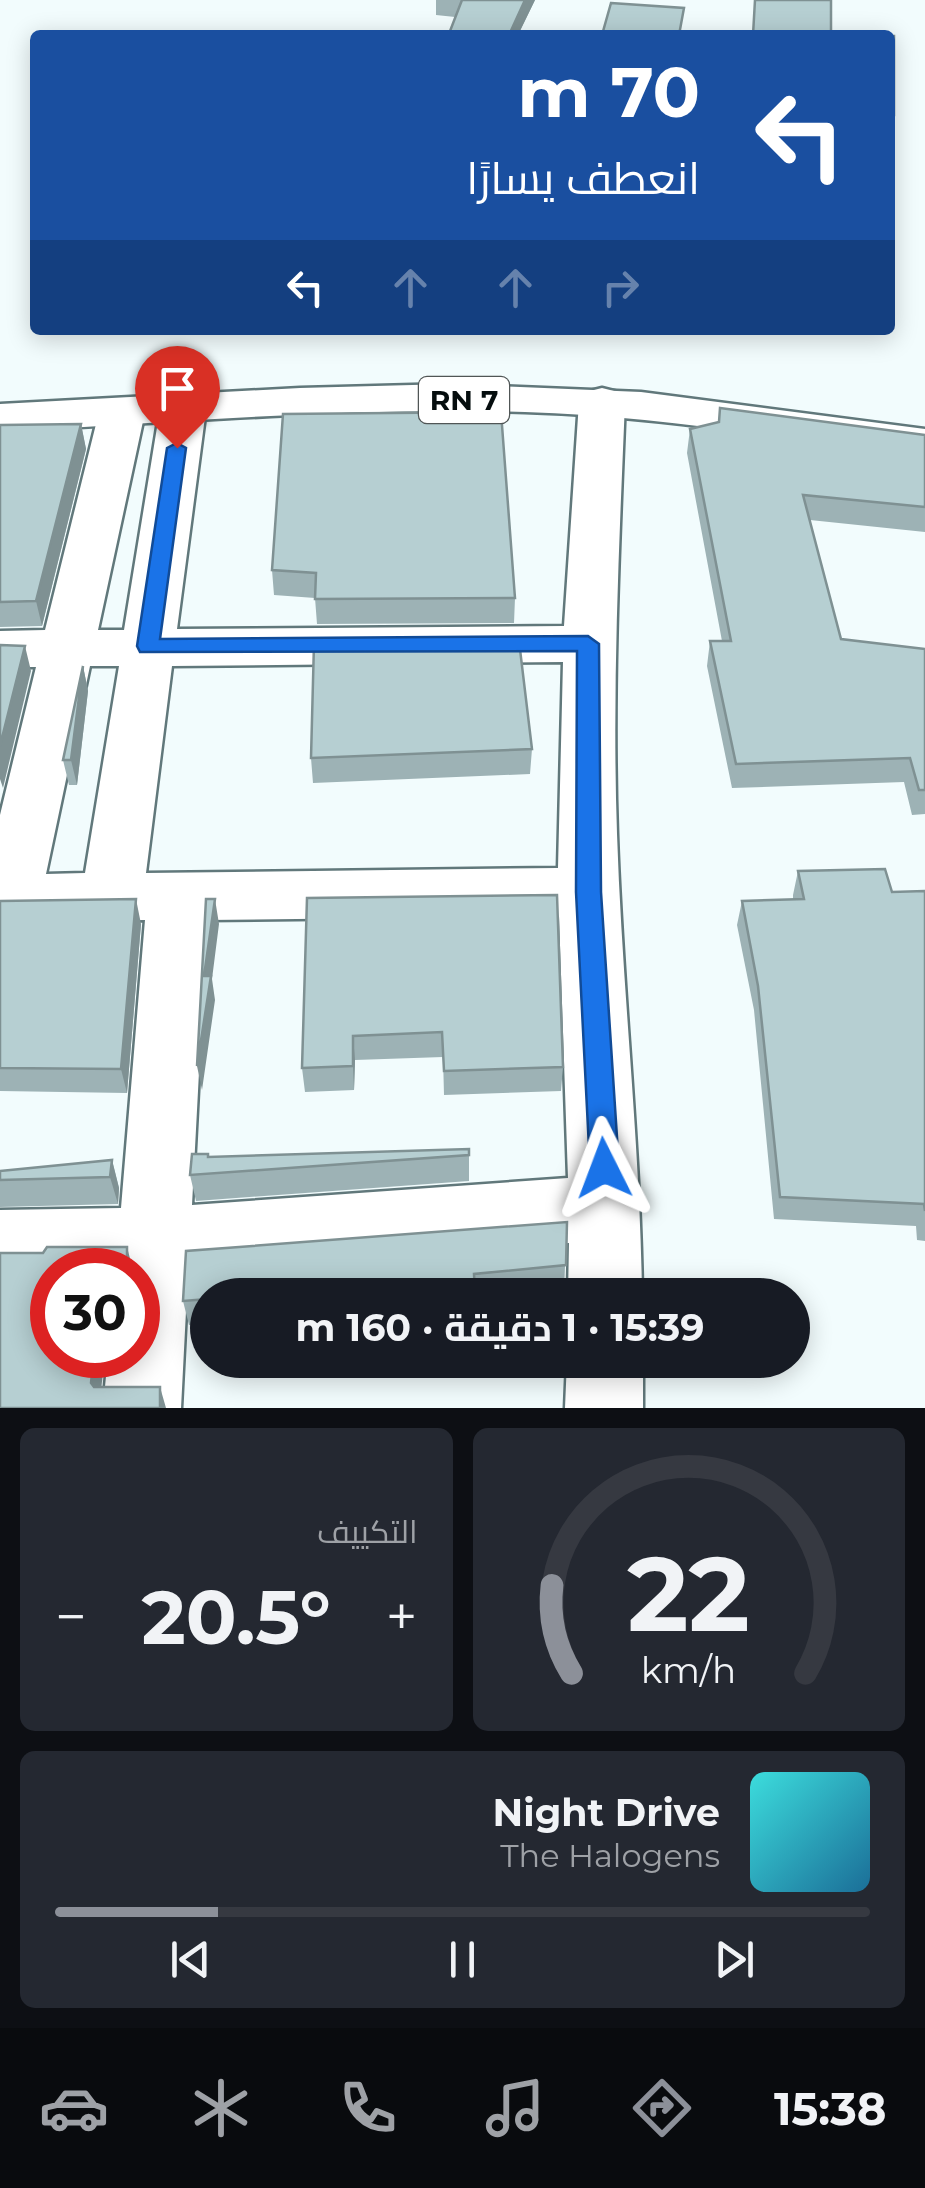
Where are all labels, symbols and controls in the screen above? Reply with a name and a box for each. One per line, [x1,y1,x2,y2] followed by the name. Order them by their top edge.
[517,49,700,135] text: 70 m
[735,70,865,200] icon: left
[466,150,700,205] text: انعطف يسارًا
[278,260,333,315] icon: left
[383,260,438,315] icon: ahead
[488,260,543,315] icon: ahead
[593,260,648,315] icon: right
[135,346,220,449] pin
[150,361,205,416] icon: arrive
[419,377,509,423] road number: RN 7
[552,1116,656,1220] position arrow
[30,1248,160,1378] speed limit sign: 30
[296,1304,704,1351] text: 15:39 · 1 دقيقة · 160 m
[317,1512,418,1551] text: التكييف
[627,1530,750,1657] text: 22
[142,1571,331,1663] text: 20.5°
[55,1583,87,1650] text: −
[386,1583,417,1650] text: +
[641,1648,736,1692] text: km/h
[493,1789,720,1836] text: Night Drive
[500,1836,720,1875] text: The Halogens
[163,1932,218,1987] icon: previous
[435,1932,490,1987] icon: pause
[707,1932,762,1987] icon: next
[39,2073,109,2143] icon: car
[186,2073,256,2143] icon: climate
[333,2073,403,2143] icon: phone
[480,2073,550,2143] icon: music
[627,2073,697,2143] icon: directions
[774,2081,886,2136] text: 15:38

